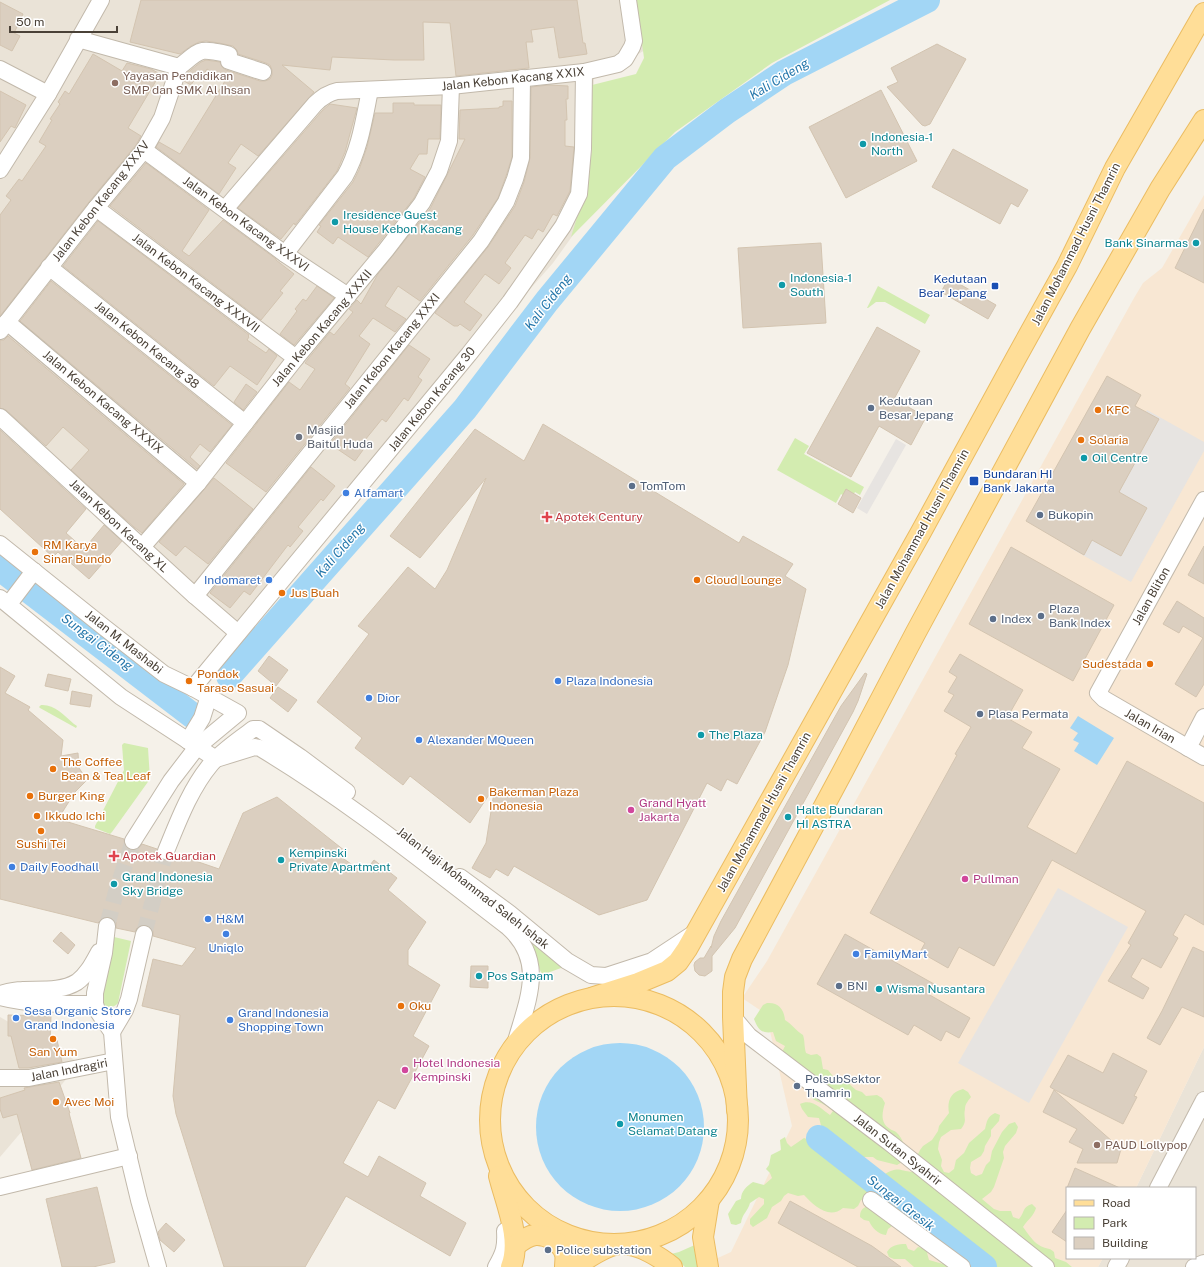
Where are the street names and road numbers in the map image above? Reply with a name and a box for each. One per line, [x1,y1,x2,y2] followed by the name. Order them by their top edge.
[441,65,585,93] street label: Jalan Kebon Kacang XXIX
[50,138,152,264] street label: Jalan Kebon Kacang XXXV
[1029,160,1123,328] street label: Jalan Mohammad Husni Thamrin
[180,174,312,274] street label: Jalan Kebon Kacang XXXVI
[130,231,262,335] street label: Jalan Kebon Kacang XXXVII
[269,267,375,389] street label: Jalan Kebon Kacang XXXII
[341,291,443,411] street label: Jalan Kebon Kacang XXXI
[92,299,202,392] street label: Jalan Kebon Kacang 38
[386,344,478,454] street label: Jalan Kebon Kacang 30
[40,348,166,456] street label: Jalan Kebon Kacang XXXIX
[872,447,972,611] street label: Jalan Mohammad Husni Thamrin
[67,477,171,576] street label: Jalan Kebon Kacang XL
[1129,564,1173,627] street label: Jalan Bliton
[82,607,166,677] street label: Jalan M. Mashabi
[1122,706,1178,746] street label: Jalan Irian
[714,730,814,894] street label: Jalan Mohammad Husni Thamrin
[394,824,552,952] street label: Jalan Haji Mohammad Saleh Ishak
[29,1056,109,1084] street label: Jalan Indragiri
[851,1111,945,1189] street label: Jalan Sutan Syahrir

